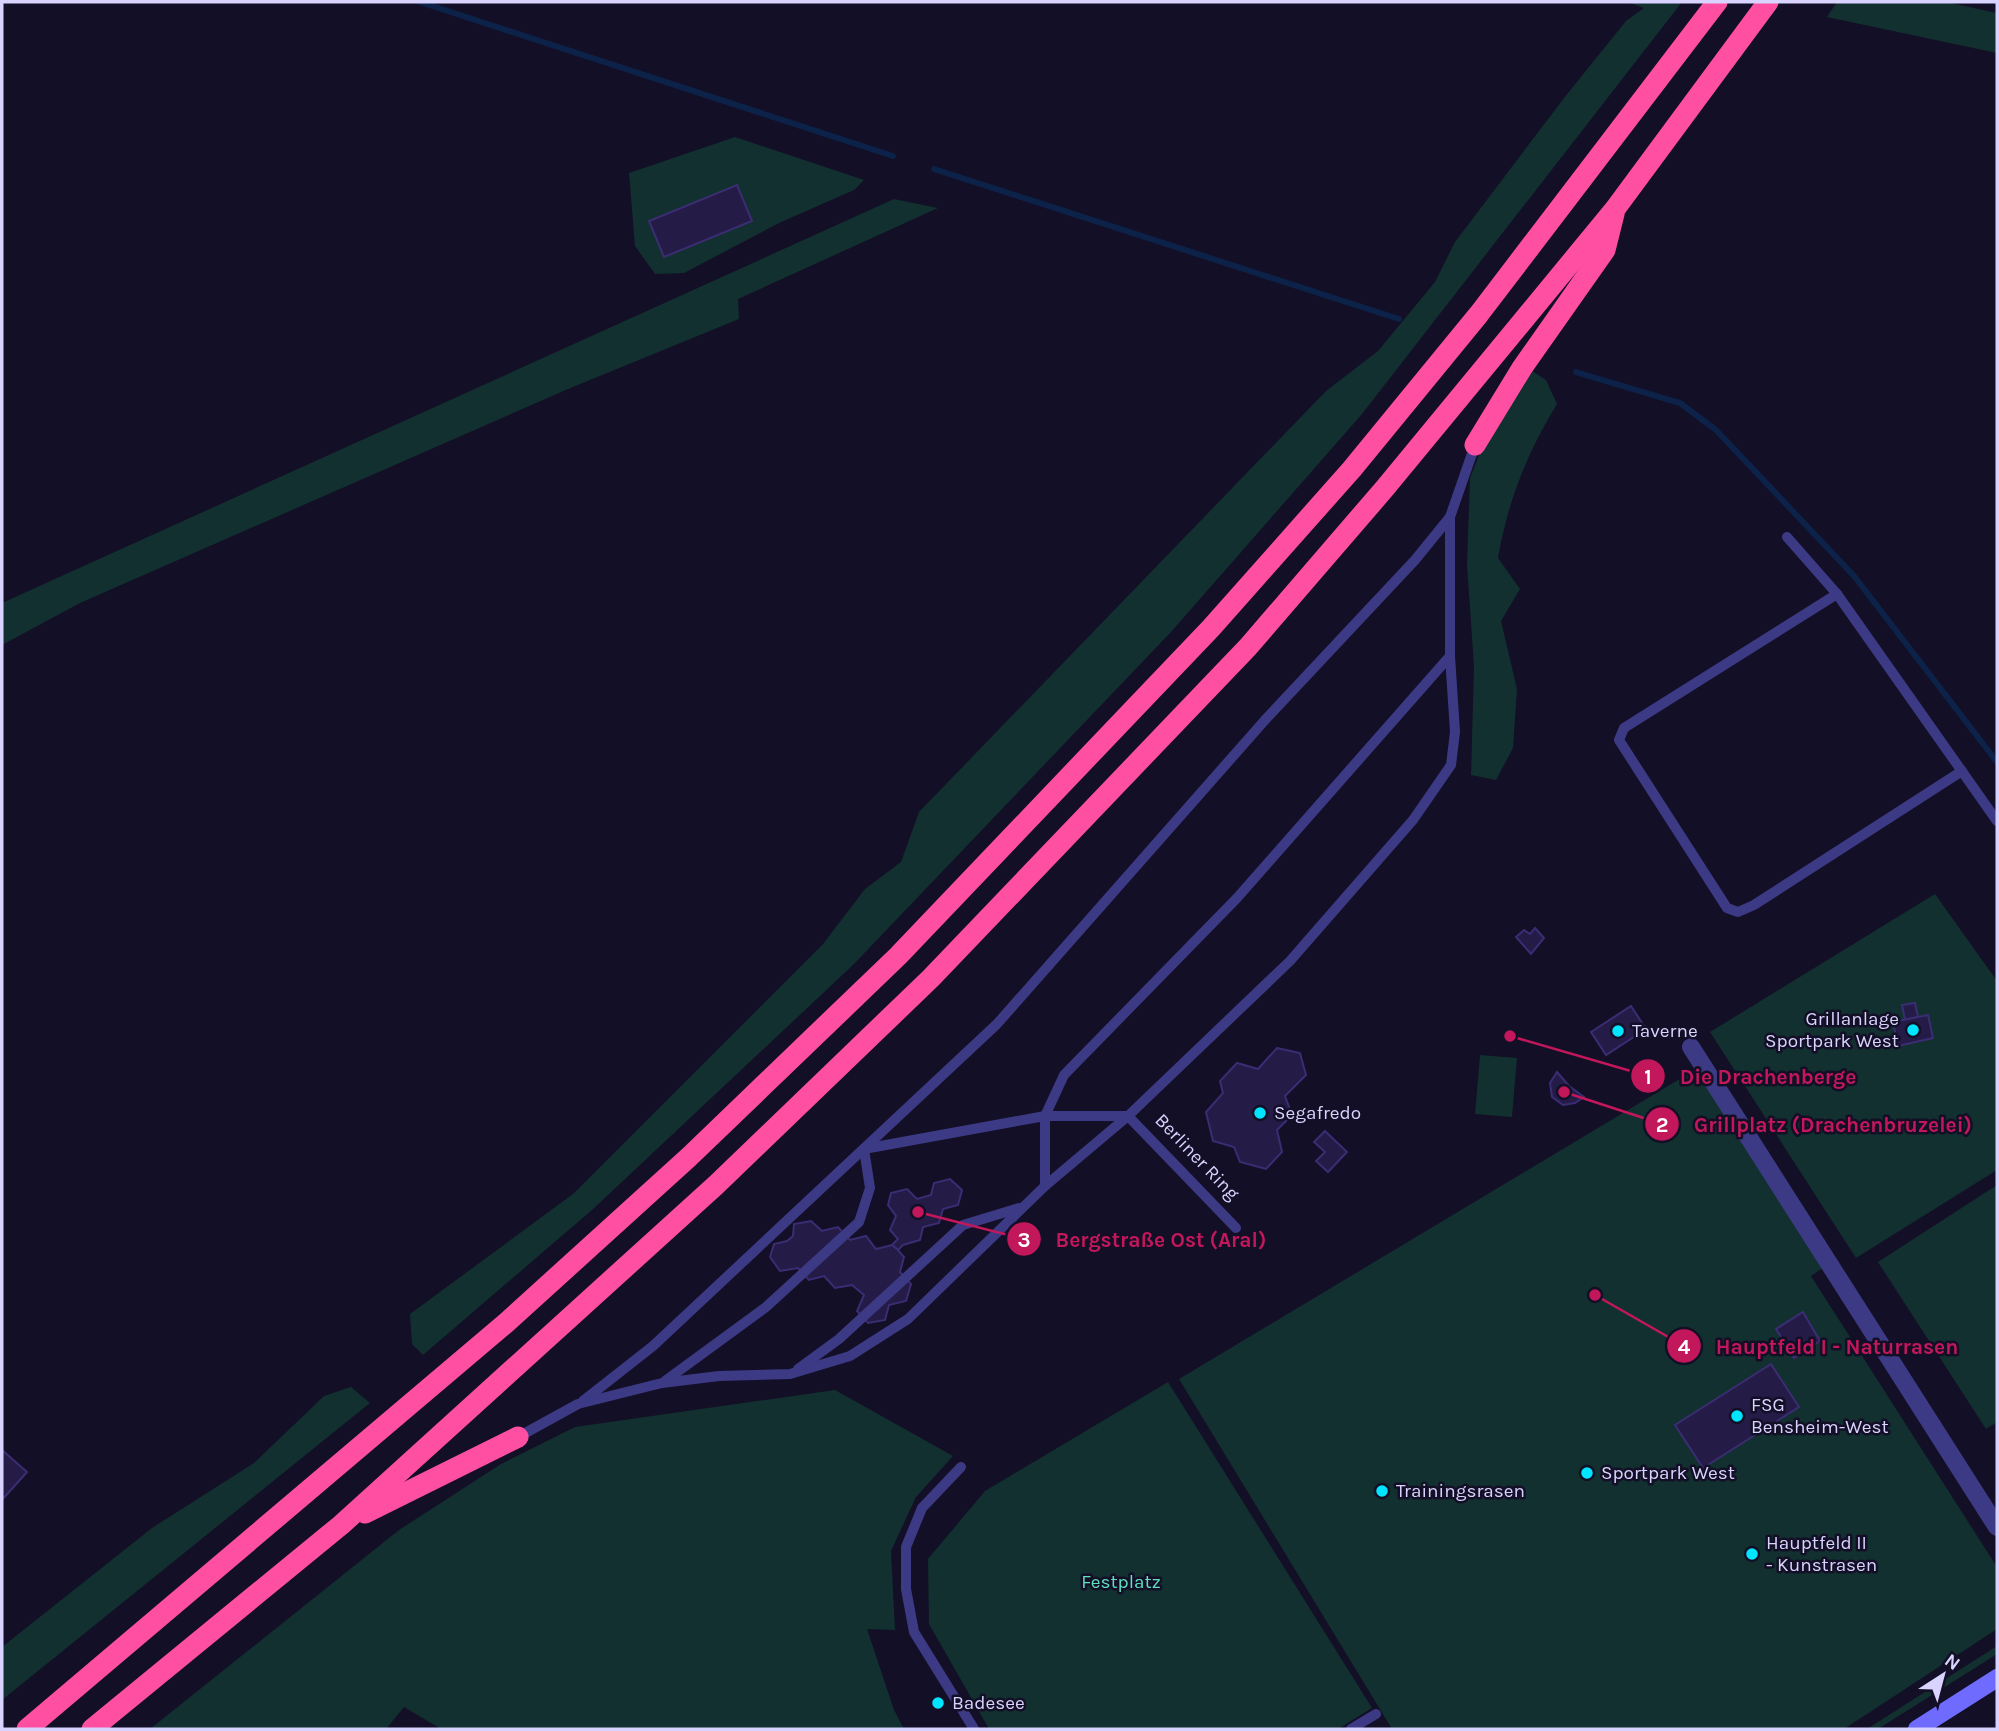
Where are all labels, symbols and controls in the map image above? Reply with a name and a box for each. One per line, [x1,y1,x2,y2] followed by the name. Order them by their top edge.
[1765,1008,1899,1052] place label: Grillanlage Sportpark West
[1632,1020,1698,1042] place label: Taverne
[1905,1022,1921,1038] marker: Grillanlage Sportpark West
[1610,1023,1626,1039] marker: Taverne
[1631,1055,1870,1097] callout: Die Drachenberge
[1644,1065,1652,1089] text: 1
[1680,1065,1856,1089] text: Die Drachenberge
[1274,1102,1361,1124] place label: Segafredo
[1645,1103,1986,1145] callout: Grillplatz (Drachenbruzelei)
[1252,1105,1268,1121] marker: Segafredo
[1150,1109,1244,1205] street label: Berliner Ring
[1656,1113,1668,1137] text: 2
[1694,1113,1972,1137] text: Grillplatz (Drachenbruzelei)
[1006,1218,1280,1260] callout: Bergstraße Ost (Aral)
[1017,1228,1031,1252] text: 3
[1056,1228,1266,1252] text: Bergstraße Ost (Aral)
[1666,1325,1972,1367] callout: Hauptfeld I - Naturrasen
[1678,1335,1691,1359] text: 4
[1716,1335,1958,1359] text: Hauptfeld I - Naturrasen
[1751,1394,1889,1438] place label: FSG Bensheim-West
[1729,1408,1745,1424] marker: FSG Bensheim-West
[1601,1462,1735,1484] place label: Sportpark West
[1579,1465,1595,1481] marker: Sportpark West
[1396,1480,1525,1502] place label: Trainingsrasen
[1374,1483,1390,1499] marker: Trainingsrasen
[1766,1532,1877,1576] place label: Hauptfeld II - Kunstrasen
[1744,1546,1760,1562] marker: Hauptfeld II - Kunstrasen
[1081,1571,1161,1593] park label: Festplatz
[1908,1640,1978,1710] north arrow
[1940,1649,1964,1675] text: N
[952,1692,1025,1714] place label: Badesee
[930,1695,946,1711] marker: Badesee

